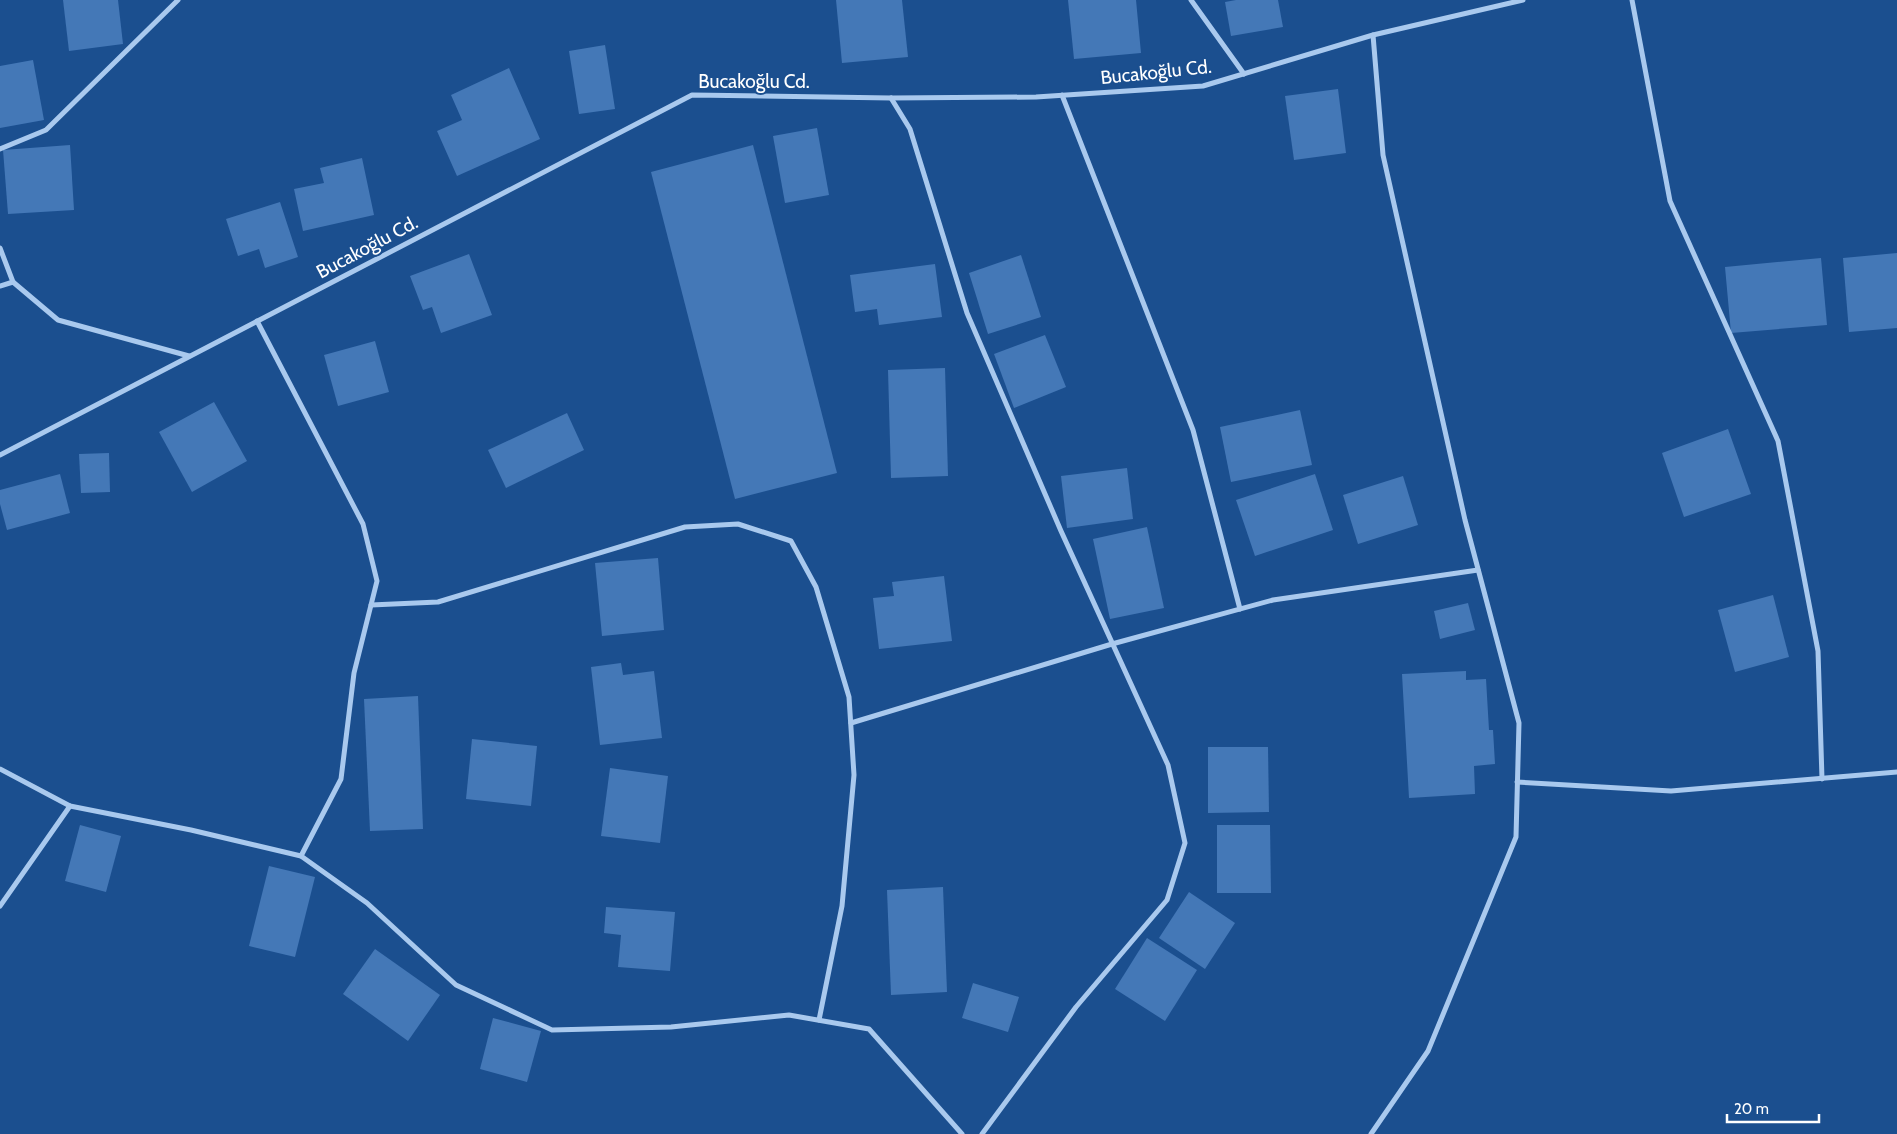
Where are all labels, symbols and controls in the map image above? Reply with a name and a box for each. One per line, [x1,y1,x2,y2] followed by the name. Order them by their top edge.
[1099,55,1213,89] street label: Bucakoğlu Cd.
[698,70,810,93] street label: Bucakoğlu Cd.
[312,211,422,283] street label: Bucakoğlu Cd.
[1727,1092,1820,1124] scale bar
[1734,1100,1769,1118] text: 20 m

